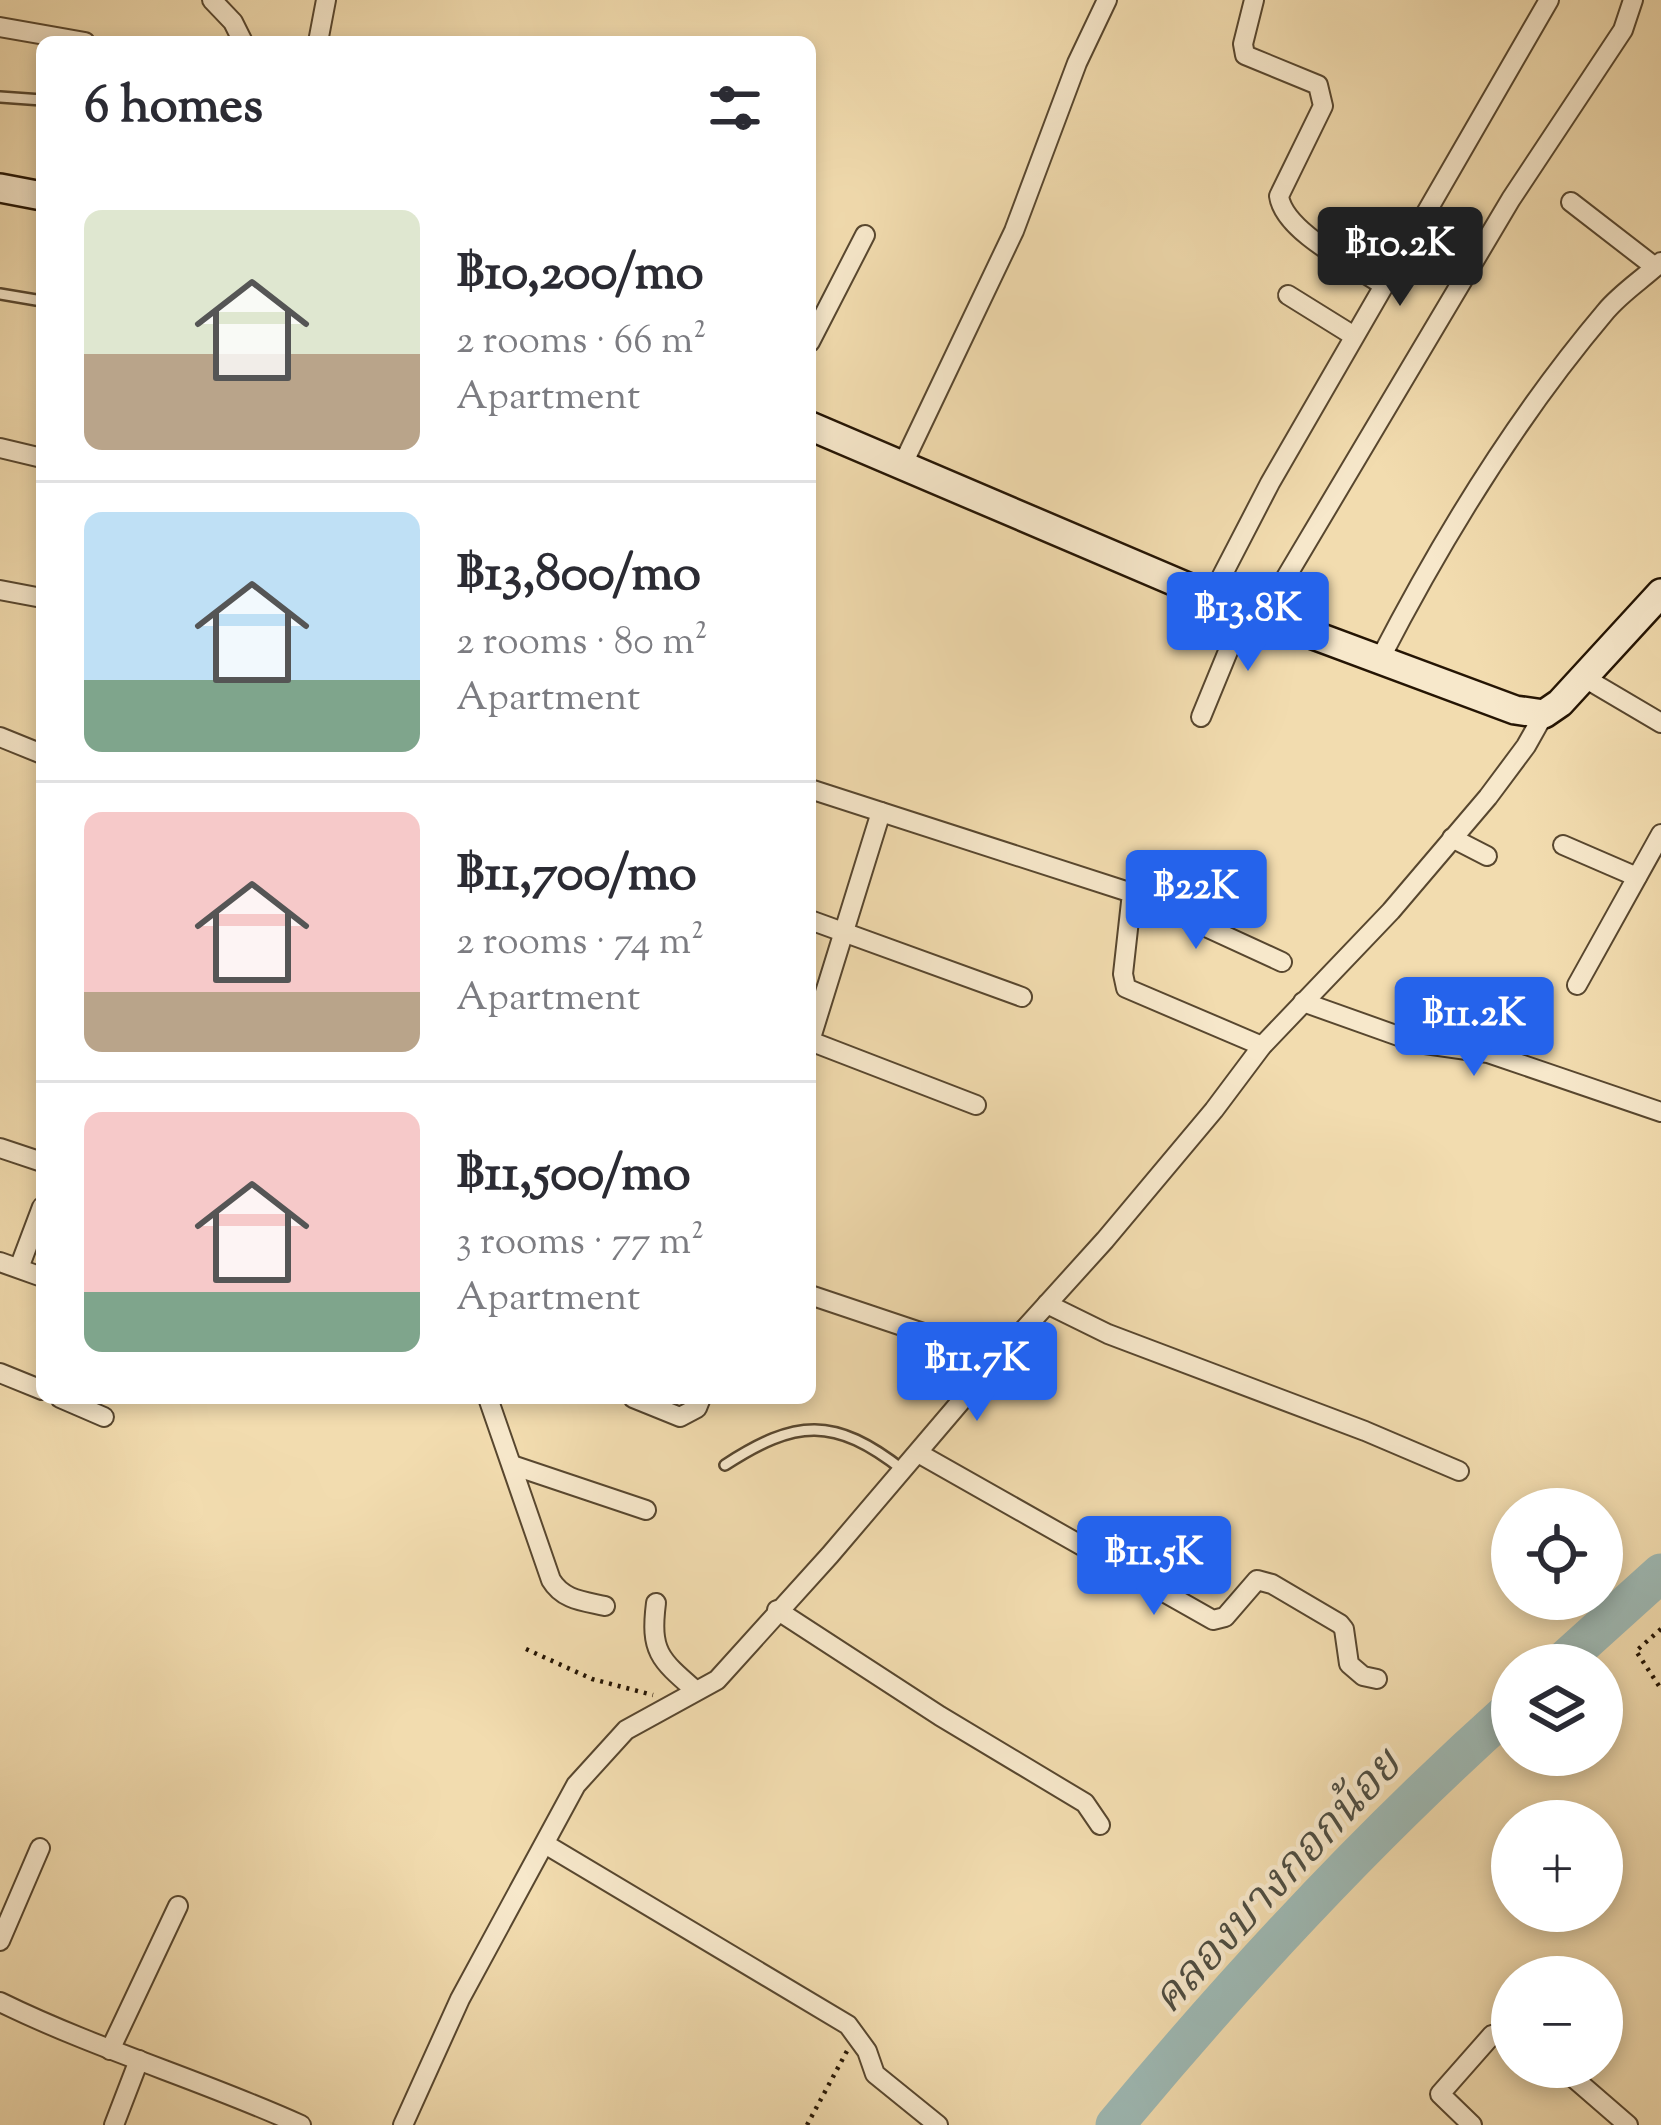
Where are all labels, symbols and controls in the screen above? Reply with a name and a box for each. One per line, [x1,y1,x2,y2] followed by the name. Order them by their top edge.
[84,72,263,145] text: 6 homes
[702,75,768,141] icon: filters
[1302,207,1498,309] pin: ฿10.2K
[1345,218,1455,274] text: ฿10.2K
[456,239,704,312] text: ฿10,200/mo
[180,258,324,402] icon: home
[456,315,706,371] text: 2 rooms · 66 m²
[456,371,640,427] text: Apartment
[456,540,701,613] text: ฿13,800/mo
[180,560,324,704] icon: home
[1150,572,1346,674] pin: ฿13.8K
[1194,583,1302,639] text: ฿13.8K
[456,616,708,672] text: 2 rooms · 80 m²
[456,672,640,728] text: Apartment
[456,840,697,913] text: ฿11,700/mo
[1125,850,1267,952] pin: ฿22K
[180,860,324,1004] icon: home
[1153,861,1239,917] text: ฿22K
[456,916,704,972] text: 2 rooms · 74 m²
[456,972,640,1028] text: Apartment
[1376,977,1572,1079] pin: ฿11.2K
[1422,988,1526,1044] text: ฿11.2K
[456,1140,691,1213] text: ฿11,500/mo
[180,1160,324,1304] icon: home
[456,1216,704,1272] text: 3 rooms · 77 m²
[456,1272,640,1328] text: Apartment
[879,1322,1075,1424] pin: ฿11.7K
[924,1333,1030,1389] text: ฿11.7K
[1491,1488,1623,2088] map controls
[1491,1488,1623,1620] button: locate
[1056,1516,1252,1618] pin: ฿11.5K
[1104,1527,1204,1583] text: ฿11.5K
[1491,1644,1623,1776] button: layers
[1139,1735,1421,2031] water label: คลองบางกอกน้อย
[1491,1800,1623,1932] button: +
[1491,1956,1623,2088] button: −

